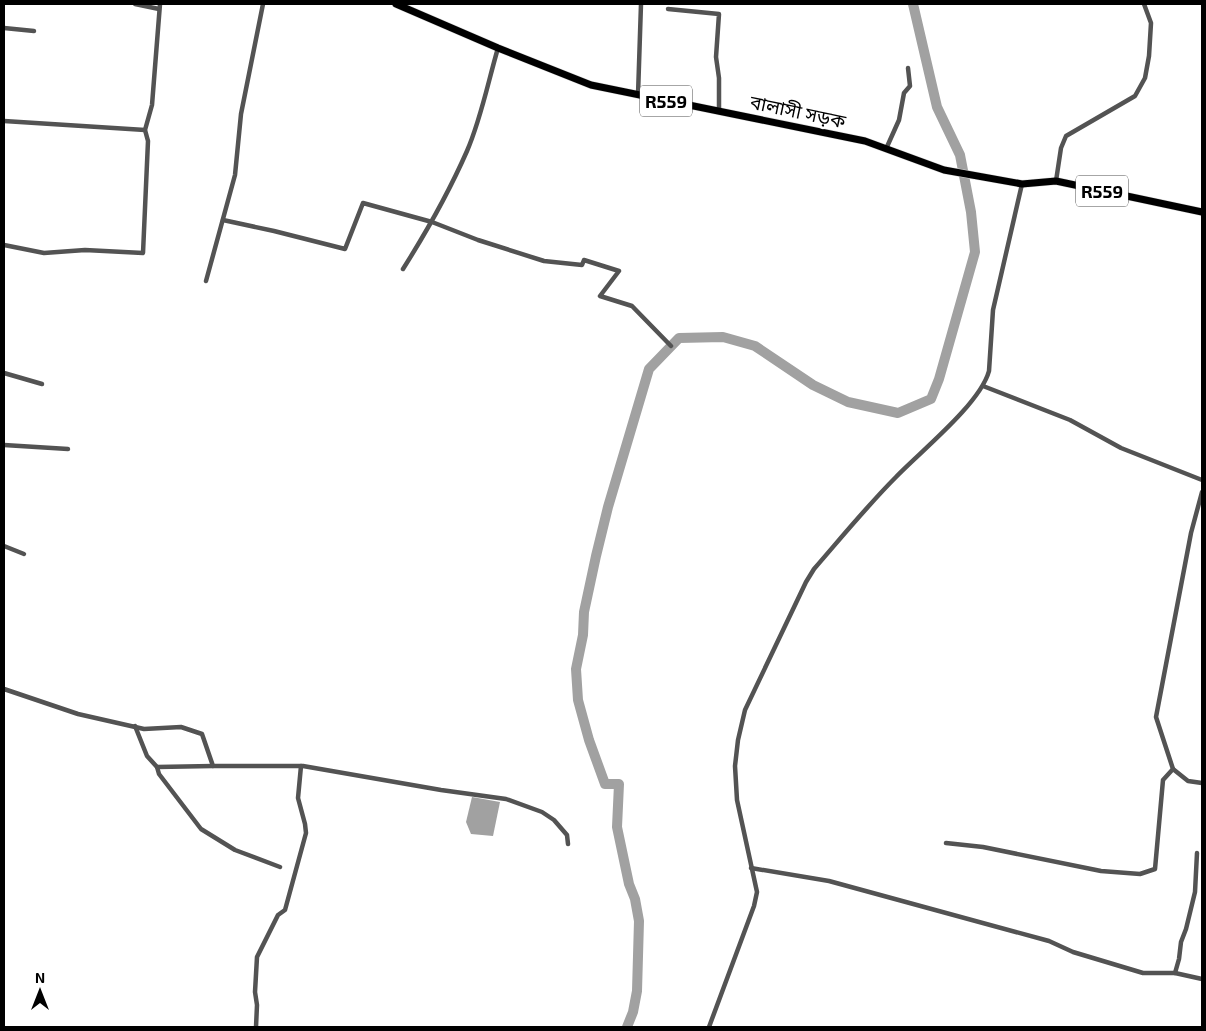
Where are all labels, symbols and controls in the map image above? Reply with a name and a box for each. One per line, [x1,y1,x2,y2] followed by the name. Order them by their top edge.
[640,85,692,116] road number: R559
[747,89,849,132] street label: বালাসী সড়ক
[1076,176,1128,207] road number: R559
[15,966,65,1016] north arrow
[35,969,45,986] text: N

